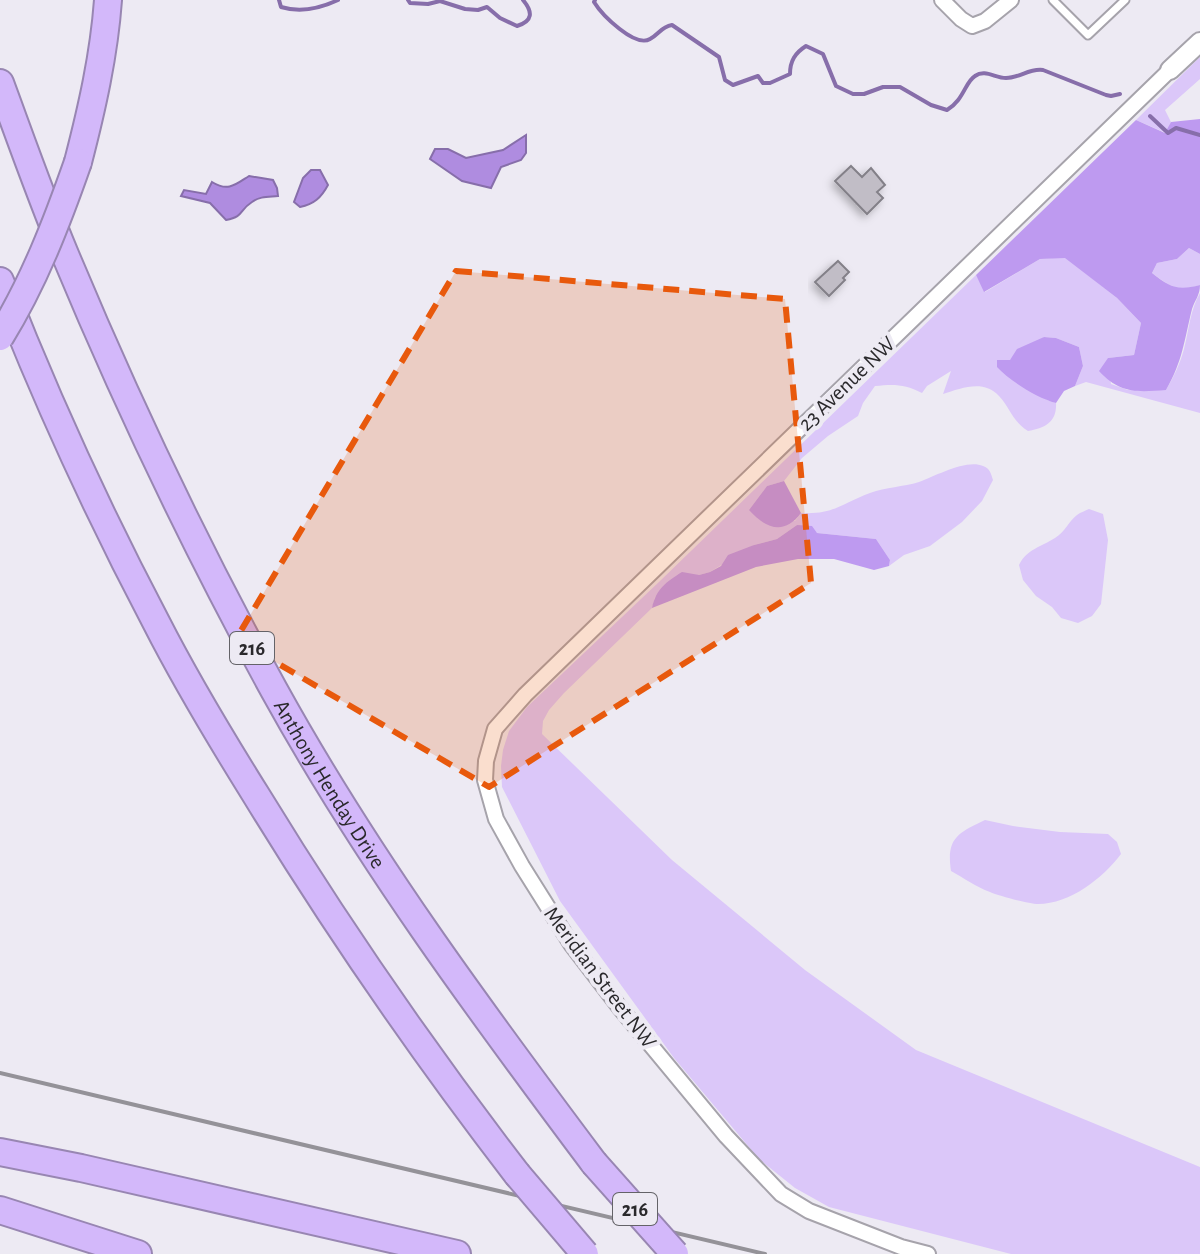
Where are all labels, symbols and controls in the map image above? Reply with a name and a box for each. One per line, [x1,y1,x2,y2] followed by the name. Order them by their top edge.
[794,332,899,435] street label: 23 Avenue NW
[230,632,274,664] road number: 216
[270,696,389,872] street label: Anthony Henday Drive
[540,903,661,1053] street label: Meridian Street NW
[613,1193,657,1225] road number: 216

